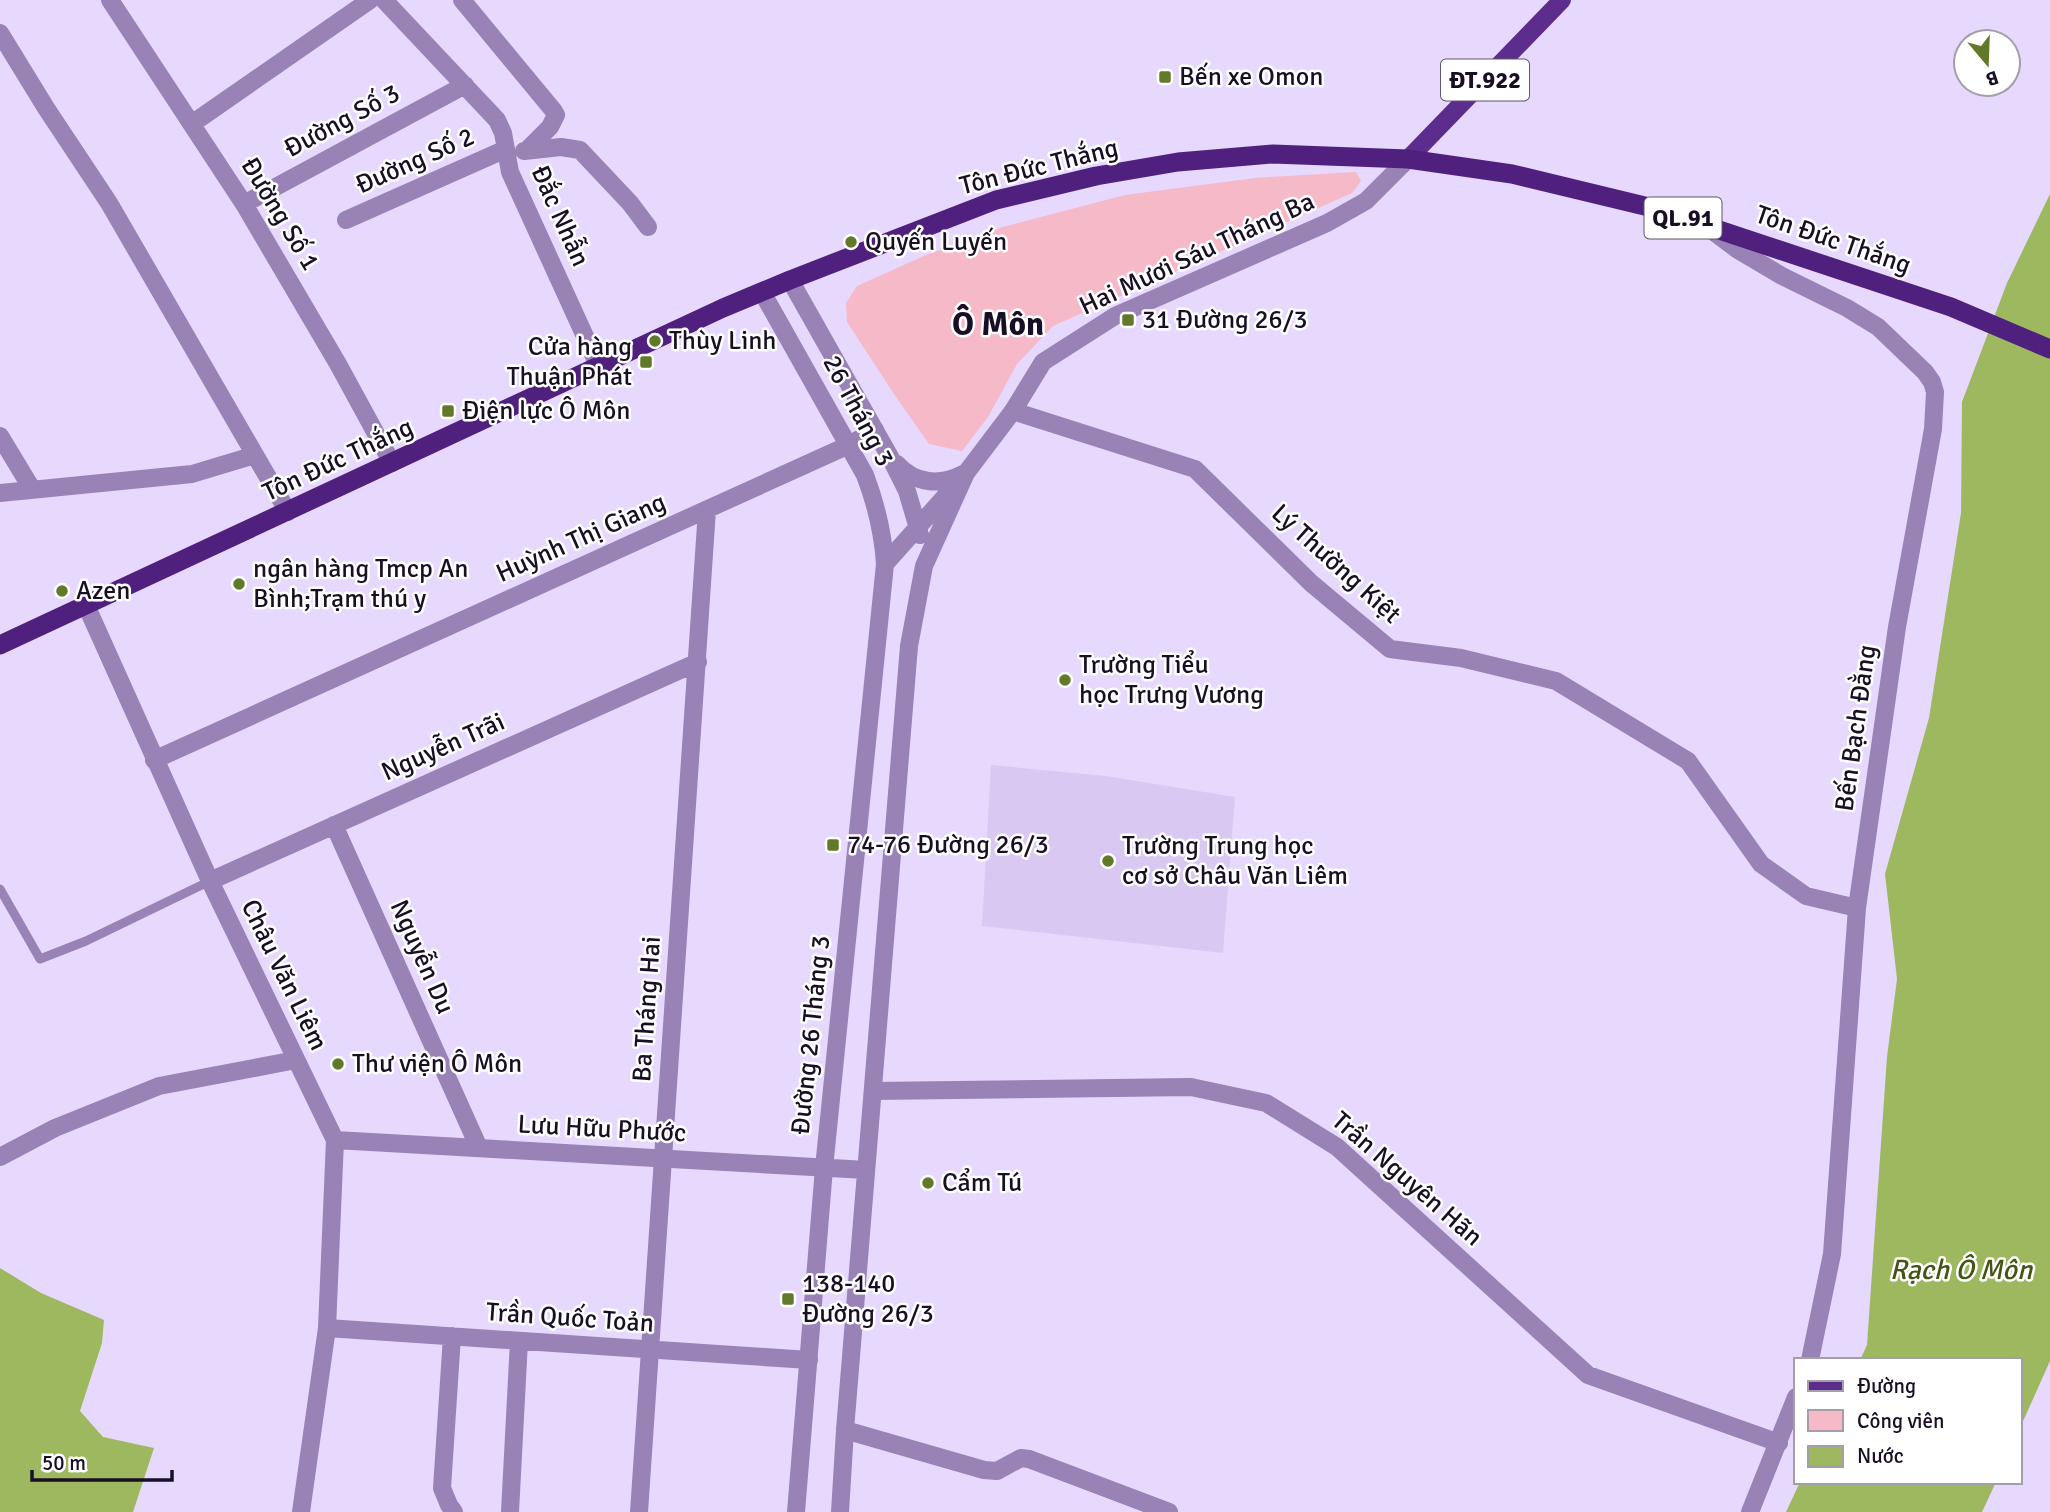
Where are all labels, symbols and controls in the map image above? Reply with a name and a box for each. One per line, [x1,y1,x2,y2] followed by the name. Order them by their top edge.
[1952,28,2022,98] north arrow
[1441,60,1529,100] road number: ĐT.922
[1179,61,1323,93] place label: Bến xe Omon
[1982,65,2002,91] text: B
[1157,69,1173,85] marker: Bến xe Omon
[279,77,405,165] street label: Đường Số 3
[351,121,479,201] street label: Đường Số 2
[956,132,1122,202] street label: Tôn Đức Thắng
[234,152,326,276] street label: Đường Số 1
[524,160,596,272] street label: Đắc Nhẫn
[1074,185,1320,323] street label: Hai Mươi Sáu Tháng Ba
[1644,198,1722,238] road number: QL.91
[1751,198,1915,282] street label: Tôn Đức Thắng
[865,226,1007,258] place label: Quyến Luyến
[843,234,859,250] marker: Quyến Luyến
[952,304,1044,345] district label: Ô Môn
[1142,304,1308,336] place label: 31 Đường 26/3
[1120,312,1136,328] marker: 31 Đường 26/3
[669,325,777,357] place label: Thùy Linh
[507,331,632,393] place label: Cửa hàng Thuận Phát
[647,333,663,349] marker: Thùy Linh
[815,350,901,472] street label: 26 Tháng 3
[638,354,654,370] marker: Cửa hàng Thuận Phát
[462,395,630,427] place label: Điện lực Ô Môn
[440,403,456,419] marker: Điện lực Ô Môn
[258,411,418,509] street label: Tôn Đức Thắng
[491,486,671,590] street label: Huỳnh Thị Giang
[1265,497,1407,631] street label: Lý Thường Kiệt
[253,553,469,615] place label: ngân hàng Tmcp An Bình;Trạm thú y
[76,575,130,607] place label: Azen
[231,576,247,592] marker: ngân hàng Tmcp An Bình;Trạm thú y
[54,583,70,599] marker: Azen
[1828,643,1884,813] street label: Bến Bạch Đằng
[1079,649,1264,711] place label: Trường Tiểu học Trưng Vương
[1057,672,1073,688] marker: Trường Tiểu học Trưng Vương
[376,706,510,788] street label: Nguyễn Trãi
[847,829,1049,861] place label: 74-76 Đường 26/3
[1122,830,1348,892] place label: Trường Trung học cơ sở Châu Văn Liêm
[825,837,841,853] marker: 74-76 Đường 26/3
[1100,853,1116,869] marker: Trường Trung học cơ sở Châu Văn Liêm
[234,894,334,1056] street label: Châu Văn Liêm
[383,895,461,1019] street label: Nguyễn Du
[785,934,837,1136] street label: Đường 26 Tháng 3
[626,935,668,1083] street label: Ba Tháng Hai
[352,1048,522,1080] place label: Thư viện Ô Môn
[330,1056,346,1072] marker: Thư viện Ô Môn
[1325,1105,1489,1253] street label: Trần Nguyên Hãn
[517,1109,687,1149] street label: Lưu Hữu Phước
[942,1167,1022,1199] place label: Cẩm Tú
[920,1175,936,1191] marker: Cẩm Tú
[1890,1253,2033,1287] water label: Rạch Ô Môn
[802,1268,934,1330] place label: 138-140 Đường 26/3
[780,1291,796,1307] marker: 138-140 Đường 26/3
[485,1296,655,1340] street label: Trần Quốc Toản
[1794,1358,2022,1484] legend
[1857,1373,1916,1399] text: Đường
[1857,1408,1945,1434] text: Công viên
[32,1438,172,1482] scale bar
[1857,1443,1904,1469] text: Nước
[42,1450,86,1476] text: 50 m

